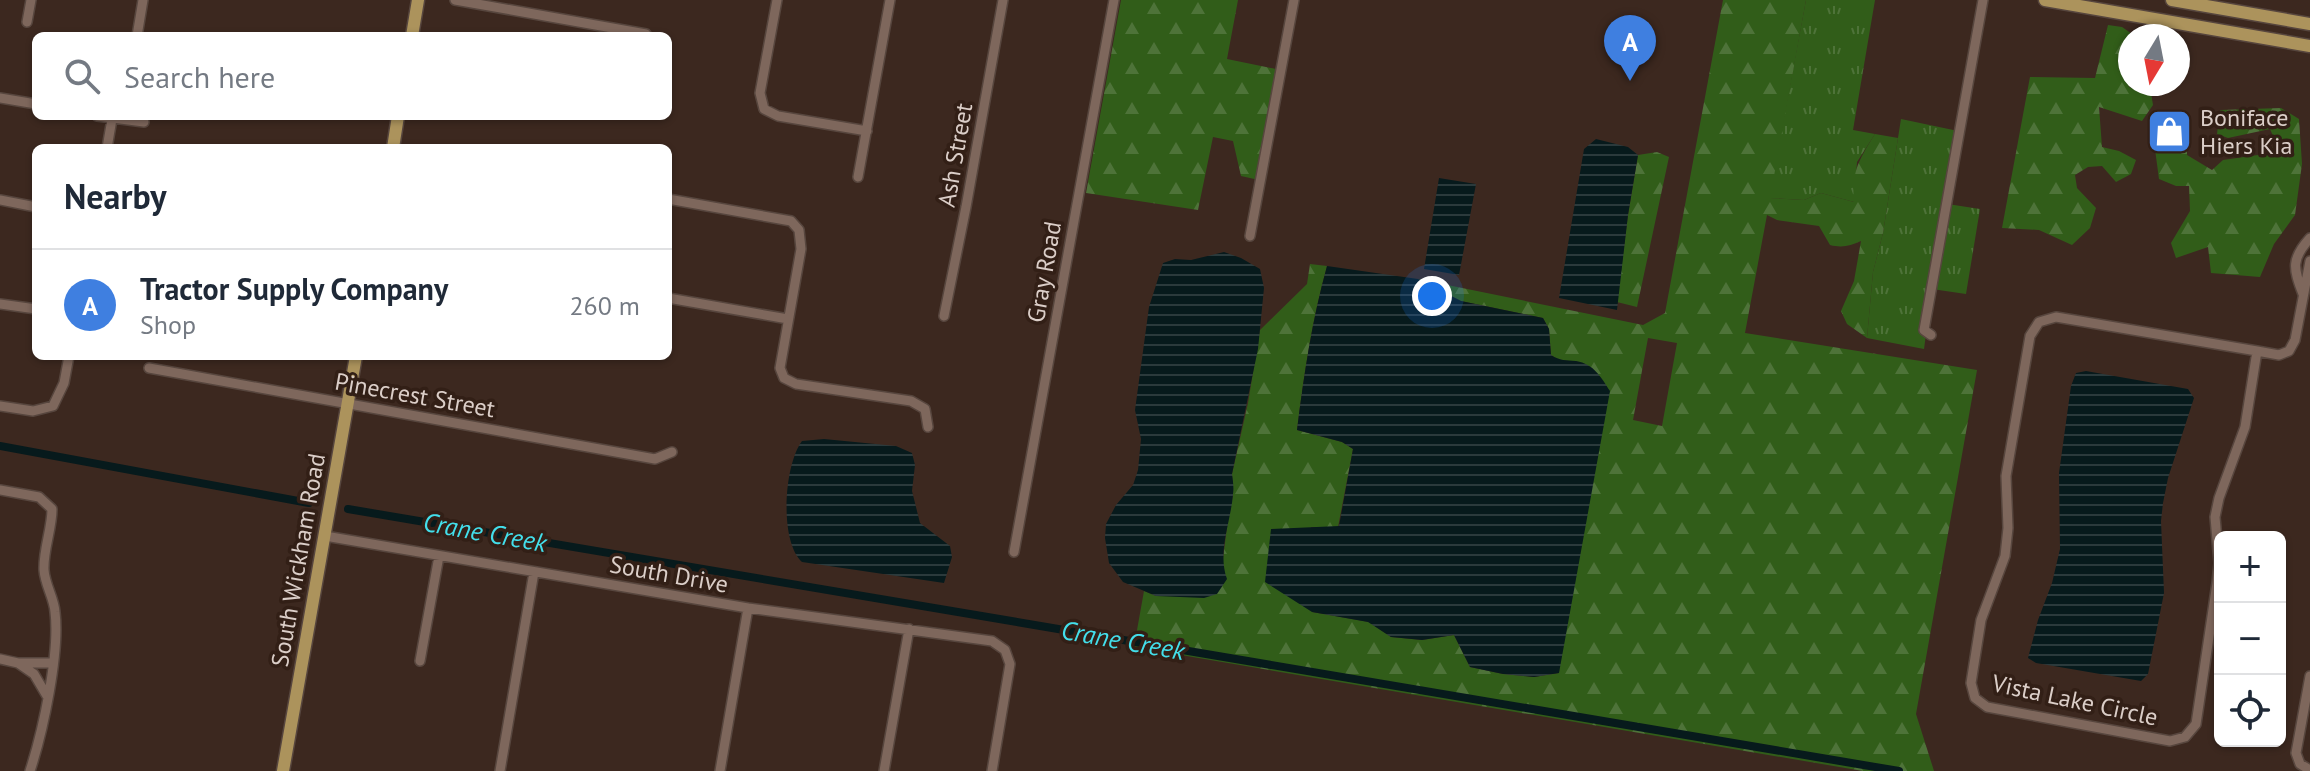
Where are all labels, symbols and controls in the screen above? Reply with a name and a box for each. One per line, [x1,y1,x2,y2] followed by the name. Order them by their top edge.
[1604,15,1656,81] pin: A
[2118,24,2190,96] north arrow
[32,32,672,120] search box
[60,54,104,98] icon: search
[124,57,275,96] text: Search here
[931,101,979,209] street label: Ash Street
[2200,102,2292,161] place label: Boniface Hiers Kia
[2145,107,2193,155] shop icon: Boniface Hiers Kia
[64,174,166,218] text: Nearby
[1020,219,1068,325] street label: Gray Road
[140,269,448,308] text: Tractor Supply Company
[1412,276,1452,316] your location
[82,289,98,322] text: A
[569,289,640,322] text: 260 m
[140,308,196,341] text: Shop
[333,366,497,424] street label: Pinecrest Street
[264,451,332,669] street label: South Wickham Road
[421,505,551,559] water label: Crane Creek
[2214,531,2286,747] map controls
[2214,531,2286,603] button: +
[607,548,731,600] street label: South Drive
[2214,603,2286,675] button: −
[1059,613,1189,667] water label: Crane Creek
[1988,667,2161,733] street label: Vista Lake Circle
[2214,675,2286,747] button: locate

